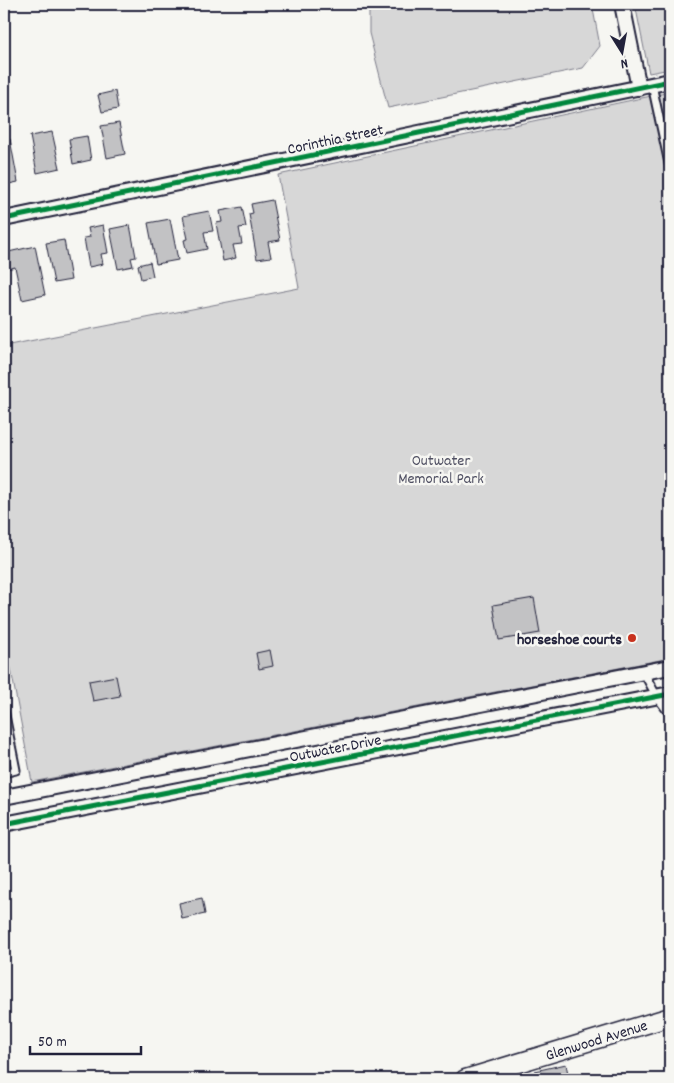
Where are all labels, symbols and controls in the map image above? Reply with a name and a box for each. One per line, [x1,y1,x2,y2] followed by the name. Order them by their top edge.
[596,28,646,78] north arrow
[619,52,629,73] text: N
[285,119,386,162] street label: Corinthia Street
[398,450,484,491] park label: Outwater Memorial Park
[517,629,622,652] place label: horseshoe courts
[626,632,638,644] marker: horseshoe courts
[288,729,383,770] street label: Outwater Drive
[543,1015,651,1068] street label: Glenwood Avenue
[30,1023,141,1055] scale bar
[38,1032,67,1054] text: 50 m

